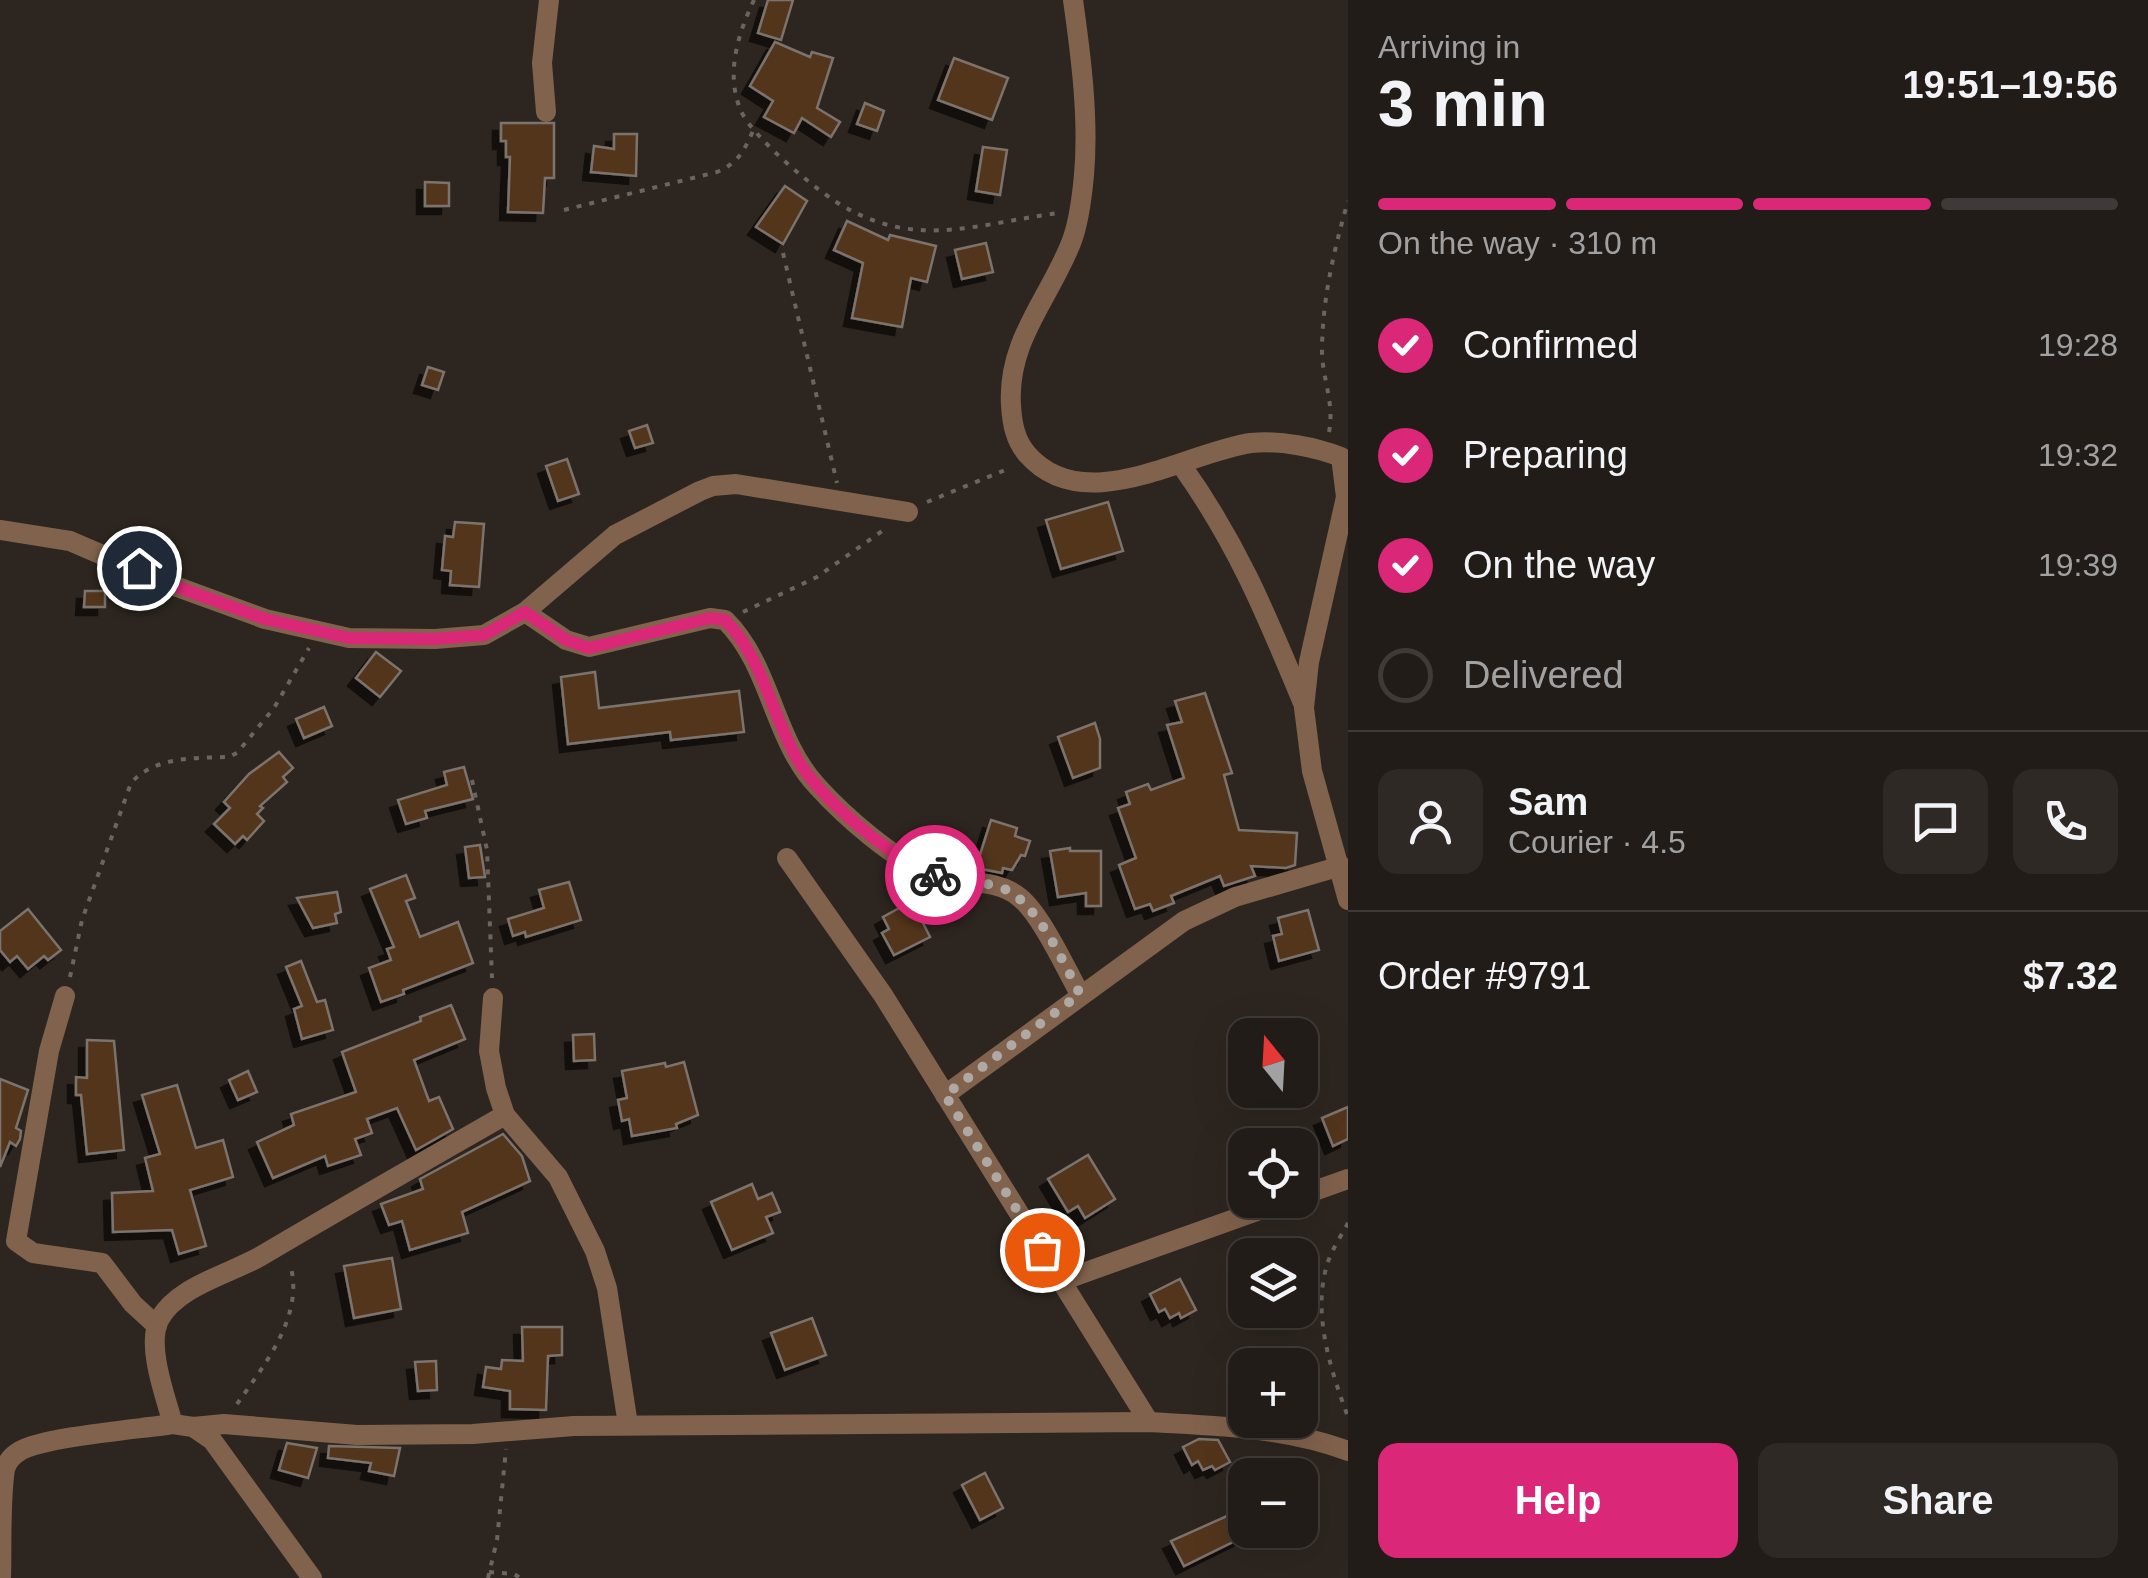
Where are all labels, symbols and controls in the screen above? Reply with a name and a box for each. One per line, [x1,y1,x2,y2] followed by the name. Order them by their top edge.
[1378,29,1520,65] text: Arriving in
[1902,64,2118,106] text: 19:51–19:56
[1378,67,1548,140] text: 3 min
[1378,225,1657,261] text: On the way · 310 m
[1378,318,1433,373] icon: check
[1463,324,1638,366] text: Confirmed
[2038,327,2118,363] text: 19:28
[1378,428,1433,483] icon: check
[1463,434,1628,476] text: Preparing
[2038,437,2118,473] text: 19:32
[97,526,182,611] pin
[1378,538,1433,593] icon: check
[112,541,167,596] icon: home
[1463,544,1655,586] text: On the way
[2038,547,2118,583] text: 19:39
[1463,654,1624,696] text: Delivered
[1378,769,1483,874] button: person
[1883,769,1988,874] button: chat
[2013,769,2118,874] button: phone
[1508,781,1588,823] text: Sam
[1508,824,1686,860] text: Courier · 4.5
[885,825,985,925] courier
[908,848,963,903] icon: bike
[1378,955,1591,997] text: Order #9791
[2023,955,2118,997] text: $7.32
[1228,1018,1318,1108] north arrow
[1228,1018,1318,1548] map controls
[1228,1128,1318,1218] button: locate
[1000,1208,1085,1293] pin
[1015,1223,1070,1278] icon: bag
[1228,1238,1318,1328] button: layers
[1228,1348,1318,1438] button: +
[1378,1443,1738,1558] button: Help
[1758,1443,2118,1558] button: Share
[1228,1458,1318,1548] button: −

